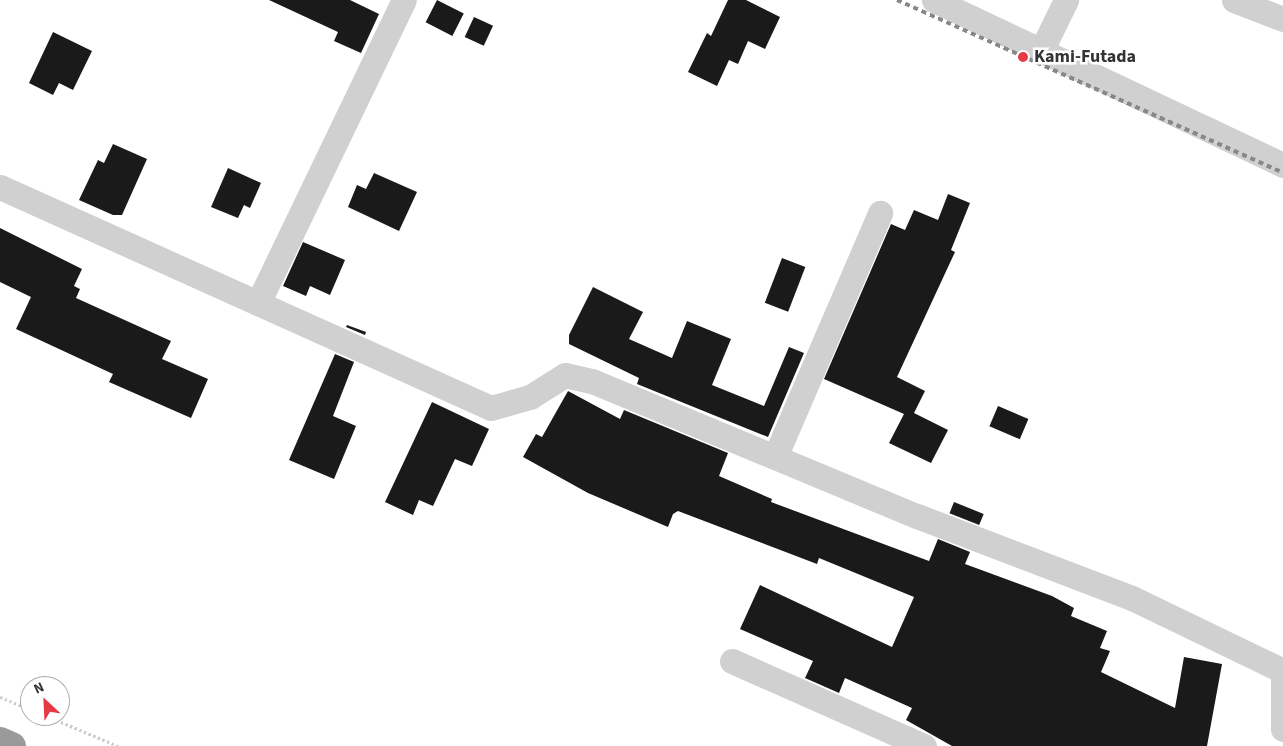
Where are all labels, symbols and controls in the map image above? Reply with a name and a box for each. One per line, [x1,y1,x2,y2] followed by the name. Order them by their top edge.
[1034,46,1136,68] place label: Kami-Futada
[1016,50,1030,64] marker: Kami-Futada
[20,676,70,726] north arrow
[31,677,48,699] text: N

